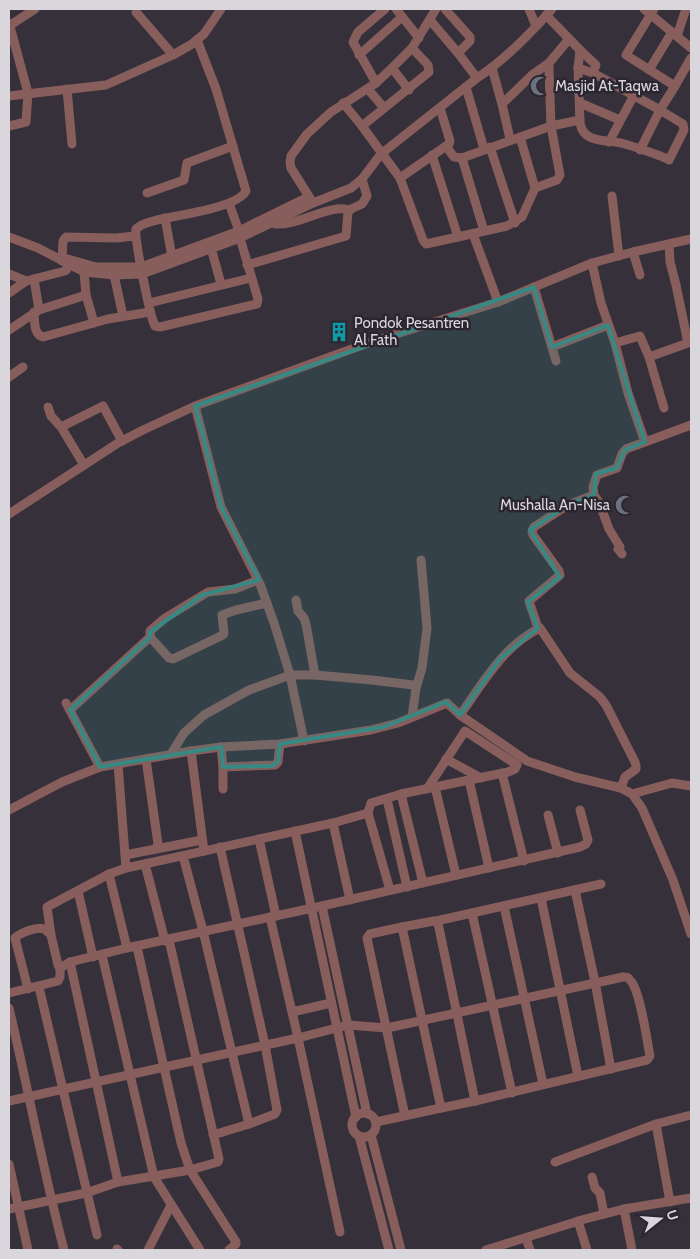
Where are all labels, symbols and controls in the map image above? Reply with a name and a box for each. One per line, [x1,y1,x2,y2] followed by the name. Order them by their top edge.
[529,75,551,97] mosque icon: Masjid At-Taqwa
[555,77,660,95] place label: Masjid At-Taqwa
[354,314,469,349] place label: Pondok Pesantren Al Fath
[328,321,350,343] building icon: Pondok Pesantren Al Fath
[614,494,636,516] mosque icon: Mushalla An-Nisa
[500,496,611,514] place label: Mushalla An-Nisa
[635,1194,685,1244] north arrow
[662,1208,683,1223] text: U

